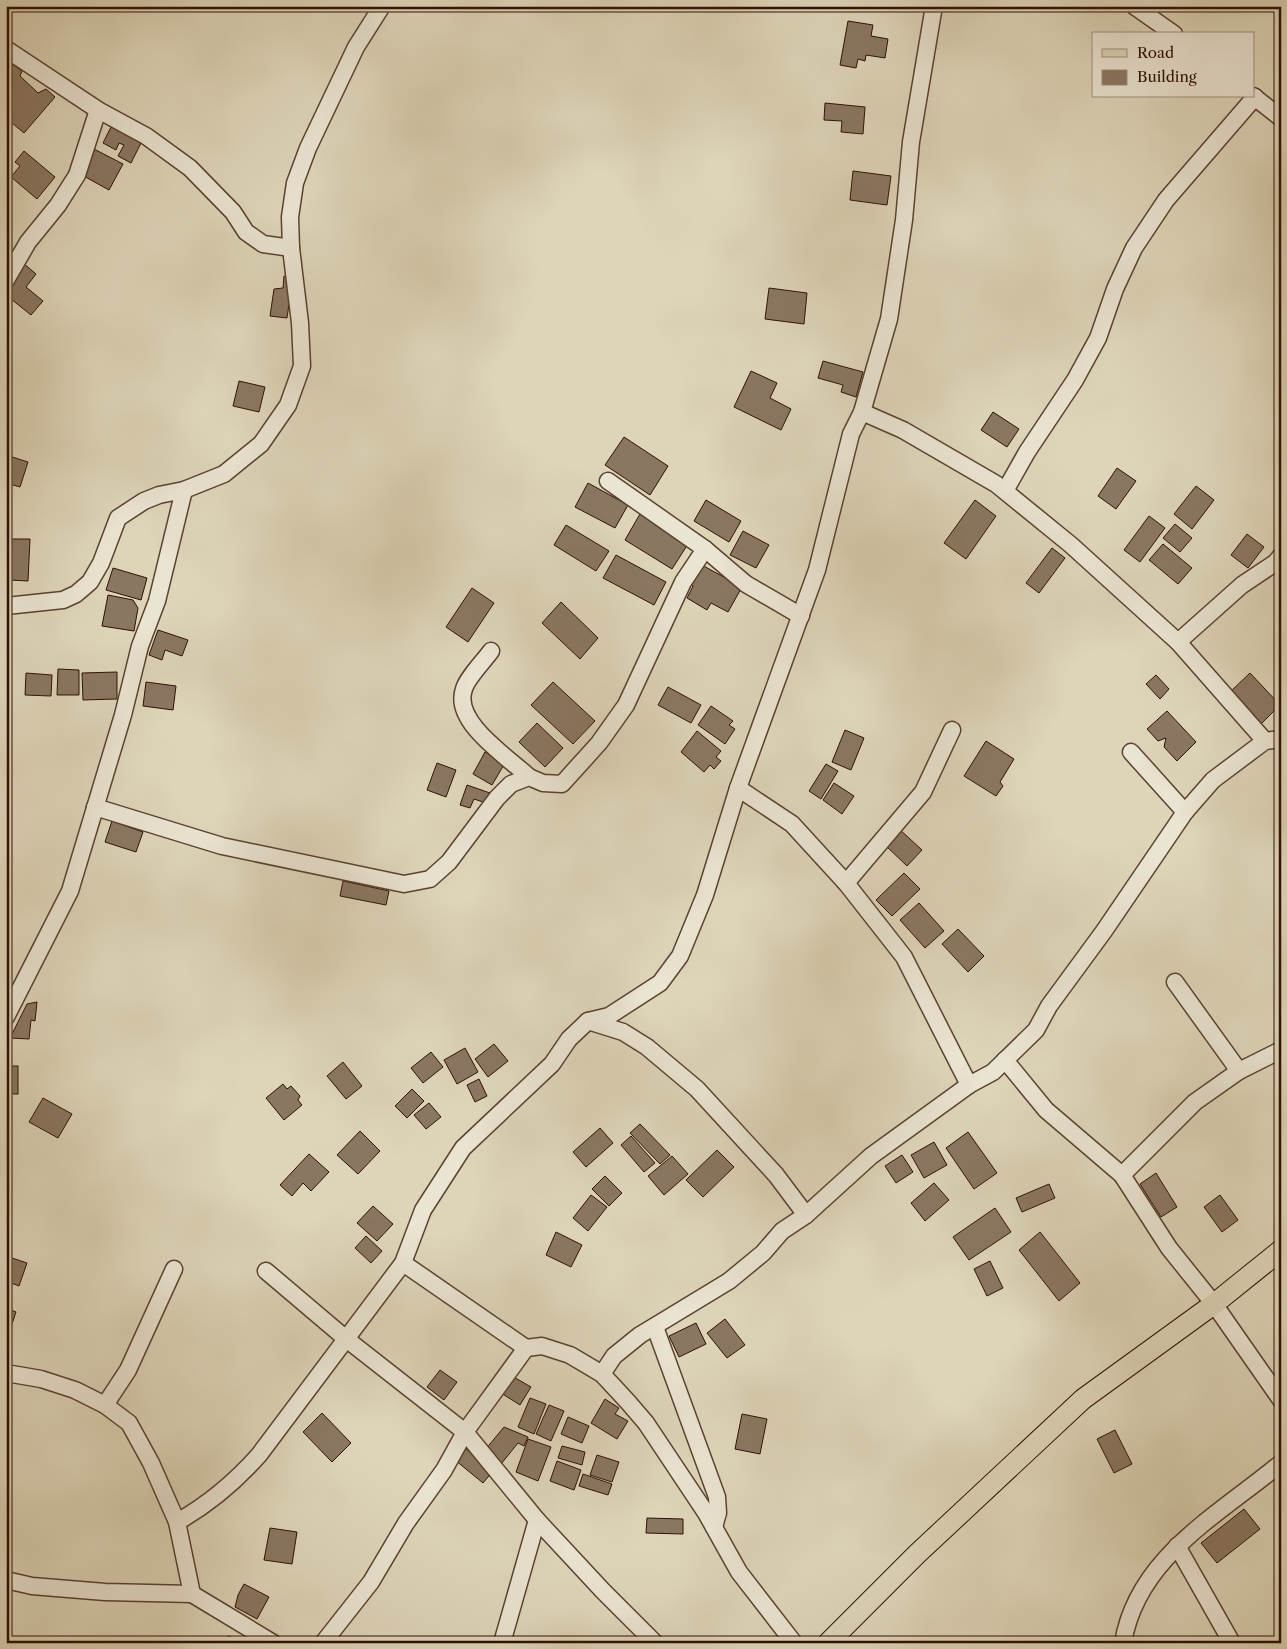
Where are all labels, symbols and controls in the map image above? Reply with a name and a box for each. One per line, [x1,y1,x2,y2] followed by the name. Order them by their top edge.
[1092,32,1254,98] legend
[1137,43,1174,62] text: Road
[1137,67,1197,86] text: Building

